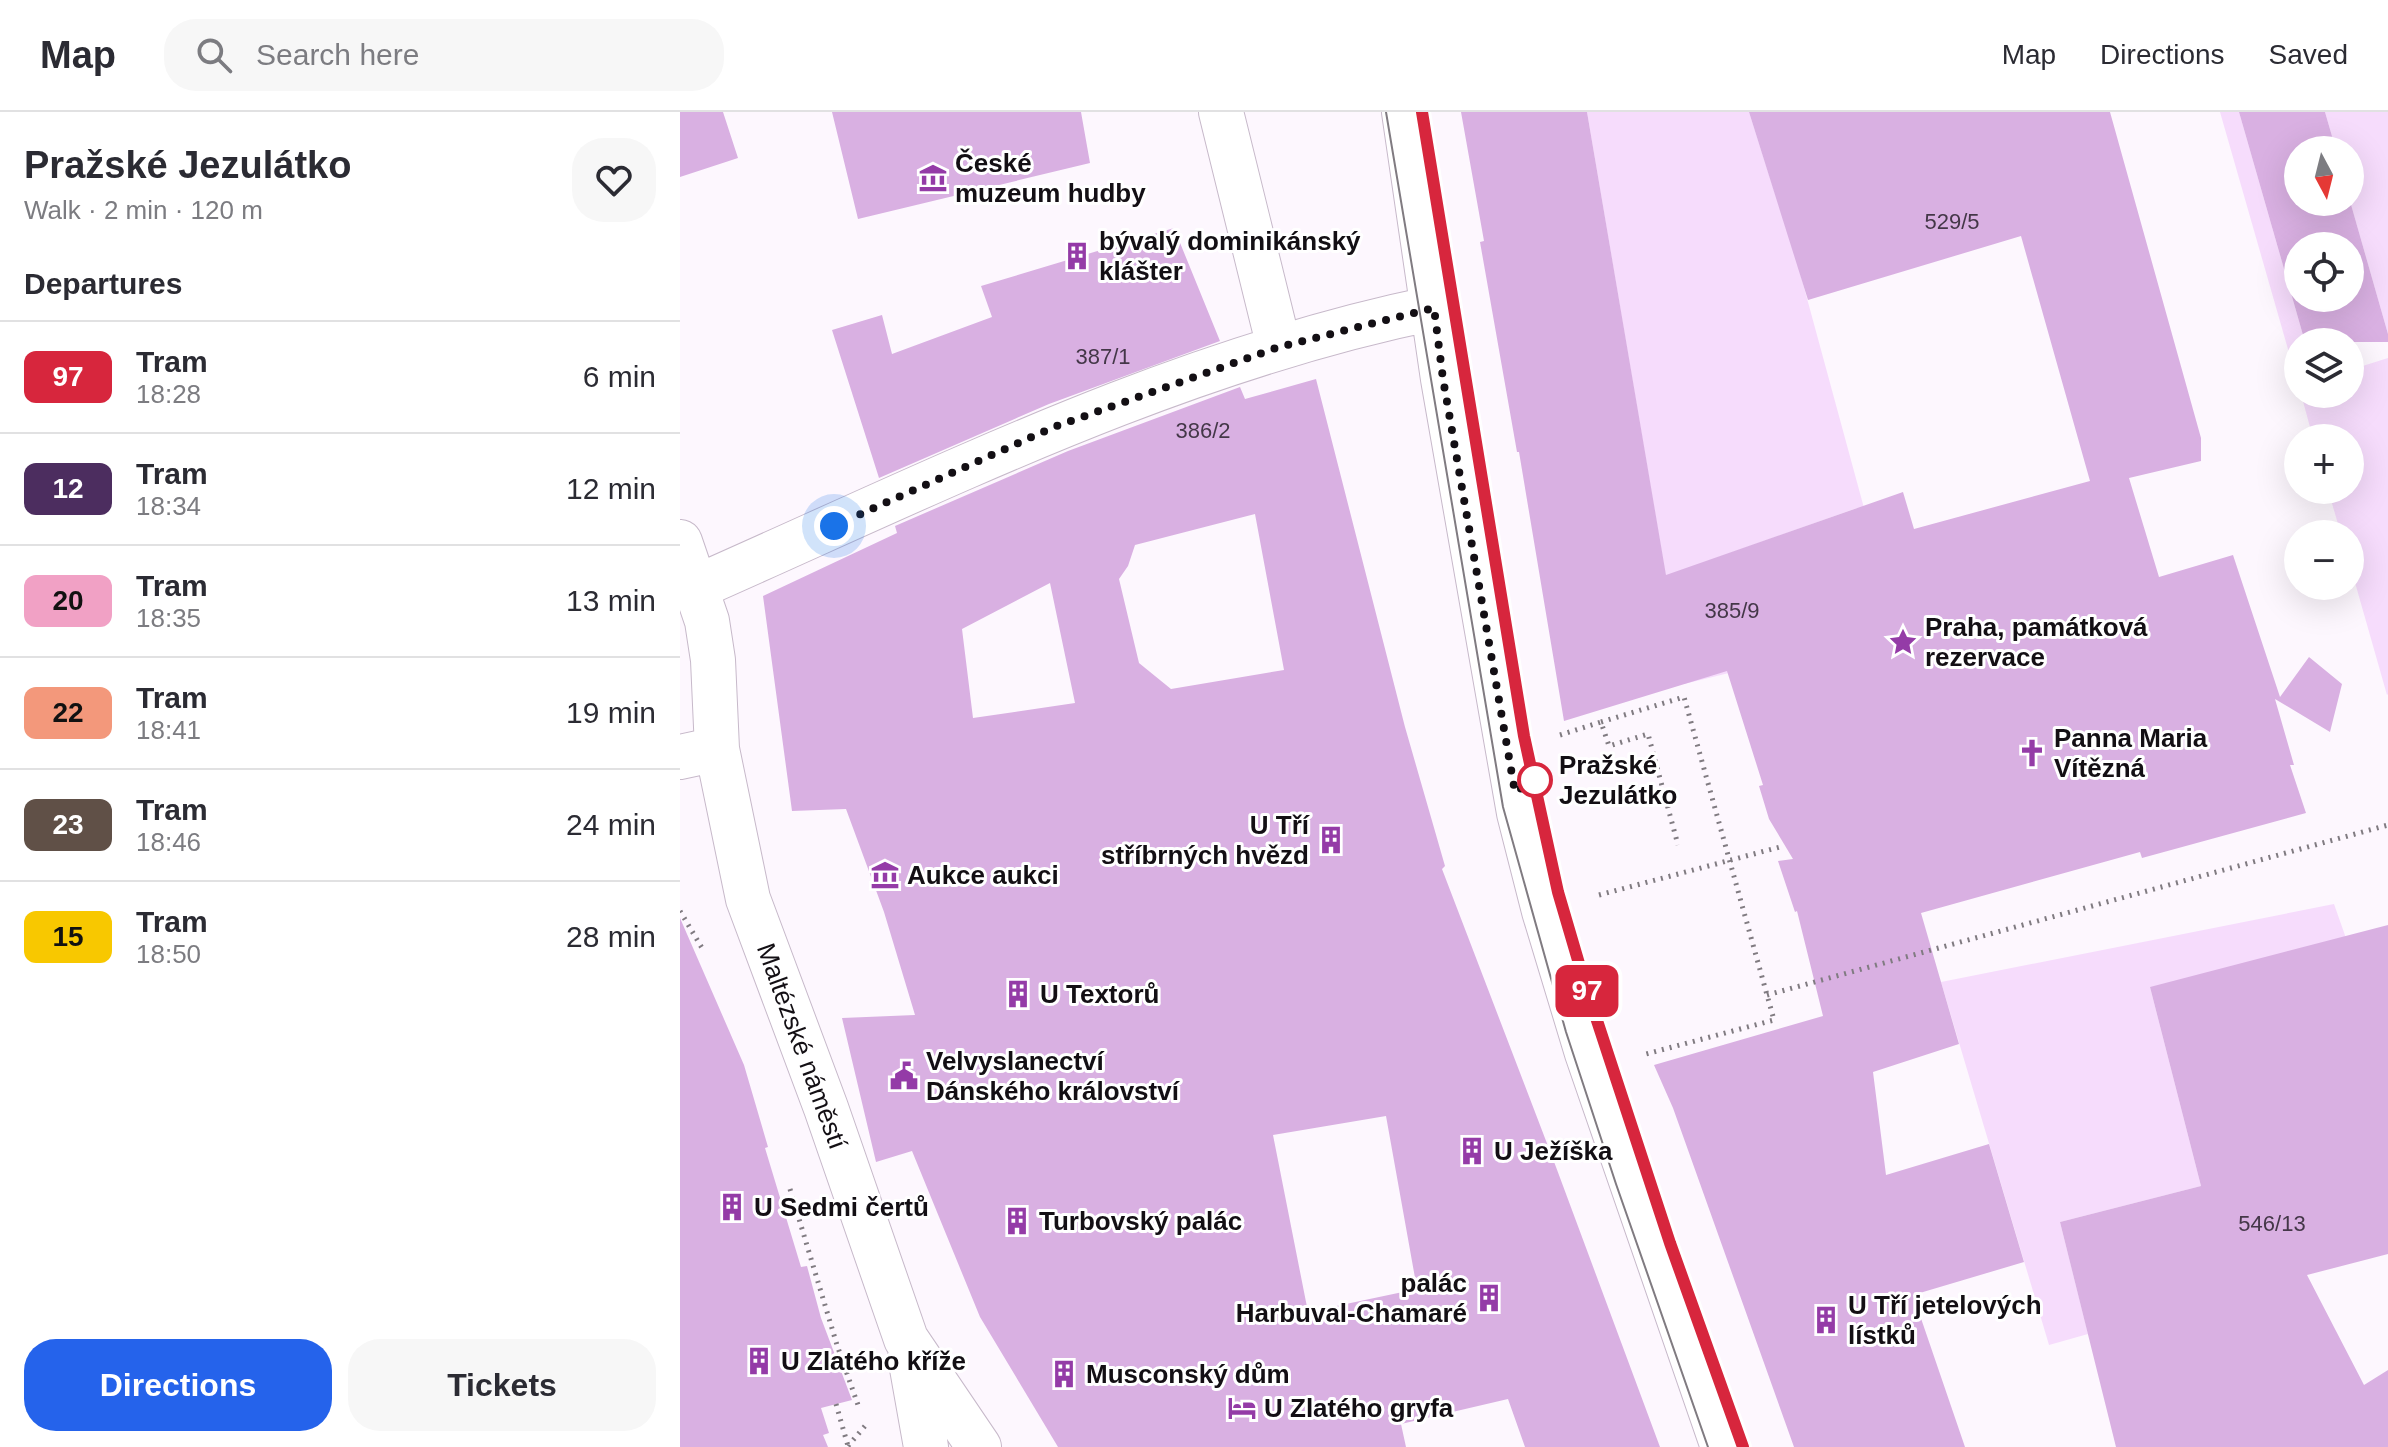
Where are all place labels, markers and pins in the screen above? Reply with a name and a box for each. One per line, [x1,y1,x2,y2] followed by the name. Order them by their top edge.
[955,148,1146,208] place label: České muzeum hudby
[918,163,948,193] museum icon: České muzeum hudby
[1099,226,1361,286] place label: bývalý dominikánský klášter
[1062,241,1092,271] building icon: bývalý dominikánský klášter
[1925,612,2148,672] place label: Praha, památková rezervace
[1888,627,1918,657] place icon: Praha, památková rezervace
[2054,723,2208,783] place label: Panna Maria Vítězná
[2017,738,2047,768] church icon: Panna Maria Vítězná
[1559,750,1678,810] place label: Pražské Jezulátko
[1518,763,1552,797] marker: Pražské Jezulátko
[1101,810,1310,870] place label: U Tří stříbrných hvězd
[1316,825,1346,855] building icon: U Tří stříbrných hvězd
[870,860,900,890] museum icon: Aukce aukci
[907,860,1059,890] place label: Aukce aukci
[1003,979,1033,1009] building icon: U Textorů
[1040,979,1159,1009] place label: U Textorů
[926,1046,1180,1106] place label: Velvyslanectví Dánského království
[889,1061,919,1091] public building icon: Velvyslanectví Dánského království
[1457,1136,1487,1166] building icon: U Ježíška
[1494,1136,1613,1166] place label: U Ježíška
[717,1192,747,1222] building icon: U Sedmi čertů
[754,1192,929,1222] place label: U Sedmi čertů
[1002,1206,1032,1236] building icon: Turbovský palác
[1039,1206,1242,1236] place label: Turbovský palác
[1236,1268,1467,1328] place label: palác Harbuval-Chamaré
[1474,1283,1504,1313] building icon: palác Harbuval-Chamaré
[1848,1290,2042,1350] place label: U Tří jetelových lístků
[1811,1305,1841,1335] building icon: U Tří jetelových lístků
[744,1346,774,1376] building icon: U Zlatého kříže
[781,1346,966,1376] place label: U Zlatého kříže
[1049,1359,1079,1389] building icon: Musconský dům
[1086,1359,1290,1389] place label: Musconský dům
[1227,1393,1257,1423] hotel icon: U Zlatého gryfa
[1264,1393,1454,1423] place label: U Zlatého gryfa

